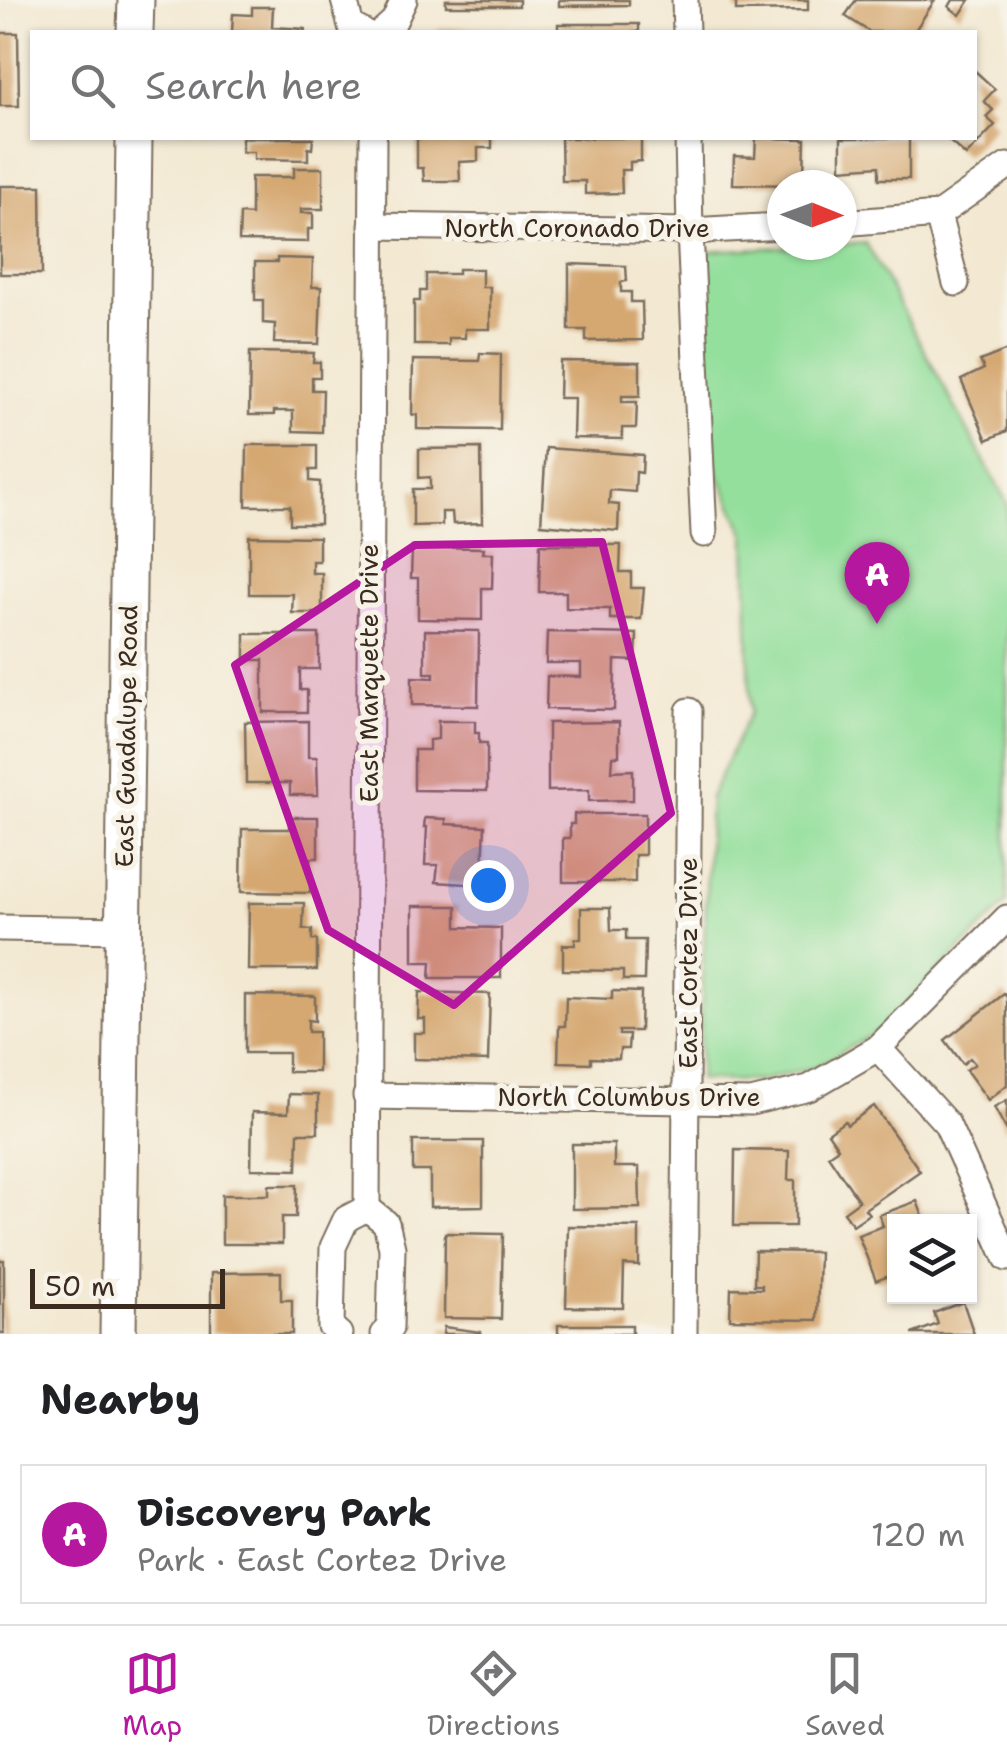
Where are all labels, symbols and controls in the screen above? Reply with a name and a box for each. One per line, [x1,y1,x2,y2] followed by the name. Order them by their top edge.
[30,30,977,140] search box
[65,58,120,113] icon: search
[145,60,362,111] text: Search here
[767,170,857,260] north arrow
[444,211,710,245] street label: North Coronado Drive
[844,542,910,624] pin: A
[352,544,386,802] street label: East Marquette Drive
[107,604,145,868] street label: East Guadalupe Road
[671,857,705,1069] street label: East Cortez Drive
[463,860,514,911] your location
[497,1080,761,1114] street label: North Columbus Drive
[887,1214,977,1304] map controls
[887,1214,977,1304] button: layers
[30,1264,225,1308] scale bar
[45,1267,115,1305] text: 50 m
[40,1371,200,1427] text: Nearby
[137,1487,432,1538] text: Discovery Park
[62,1513,87,1556] text: A
[871,1513,965,1556] text: 120 m
[137,1538,507,1581] text: Park · East Cortez Drive
[122,1646,182,1744] tab: Map
[427,1646,560,1744] tab: Directions
[805,1646,885,1744] tab: Saved

